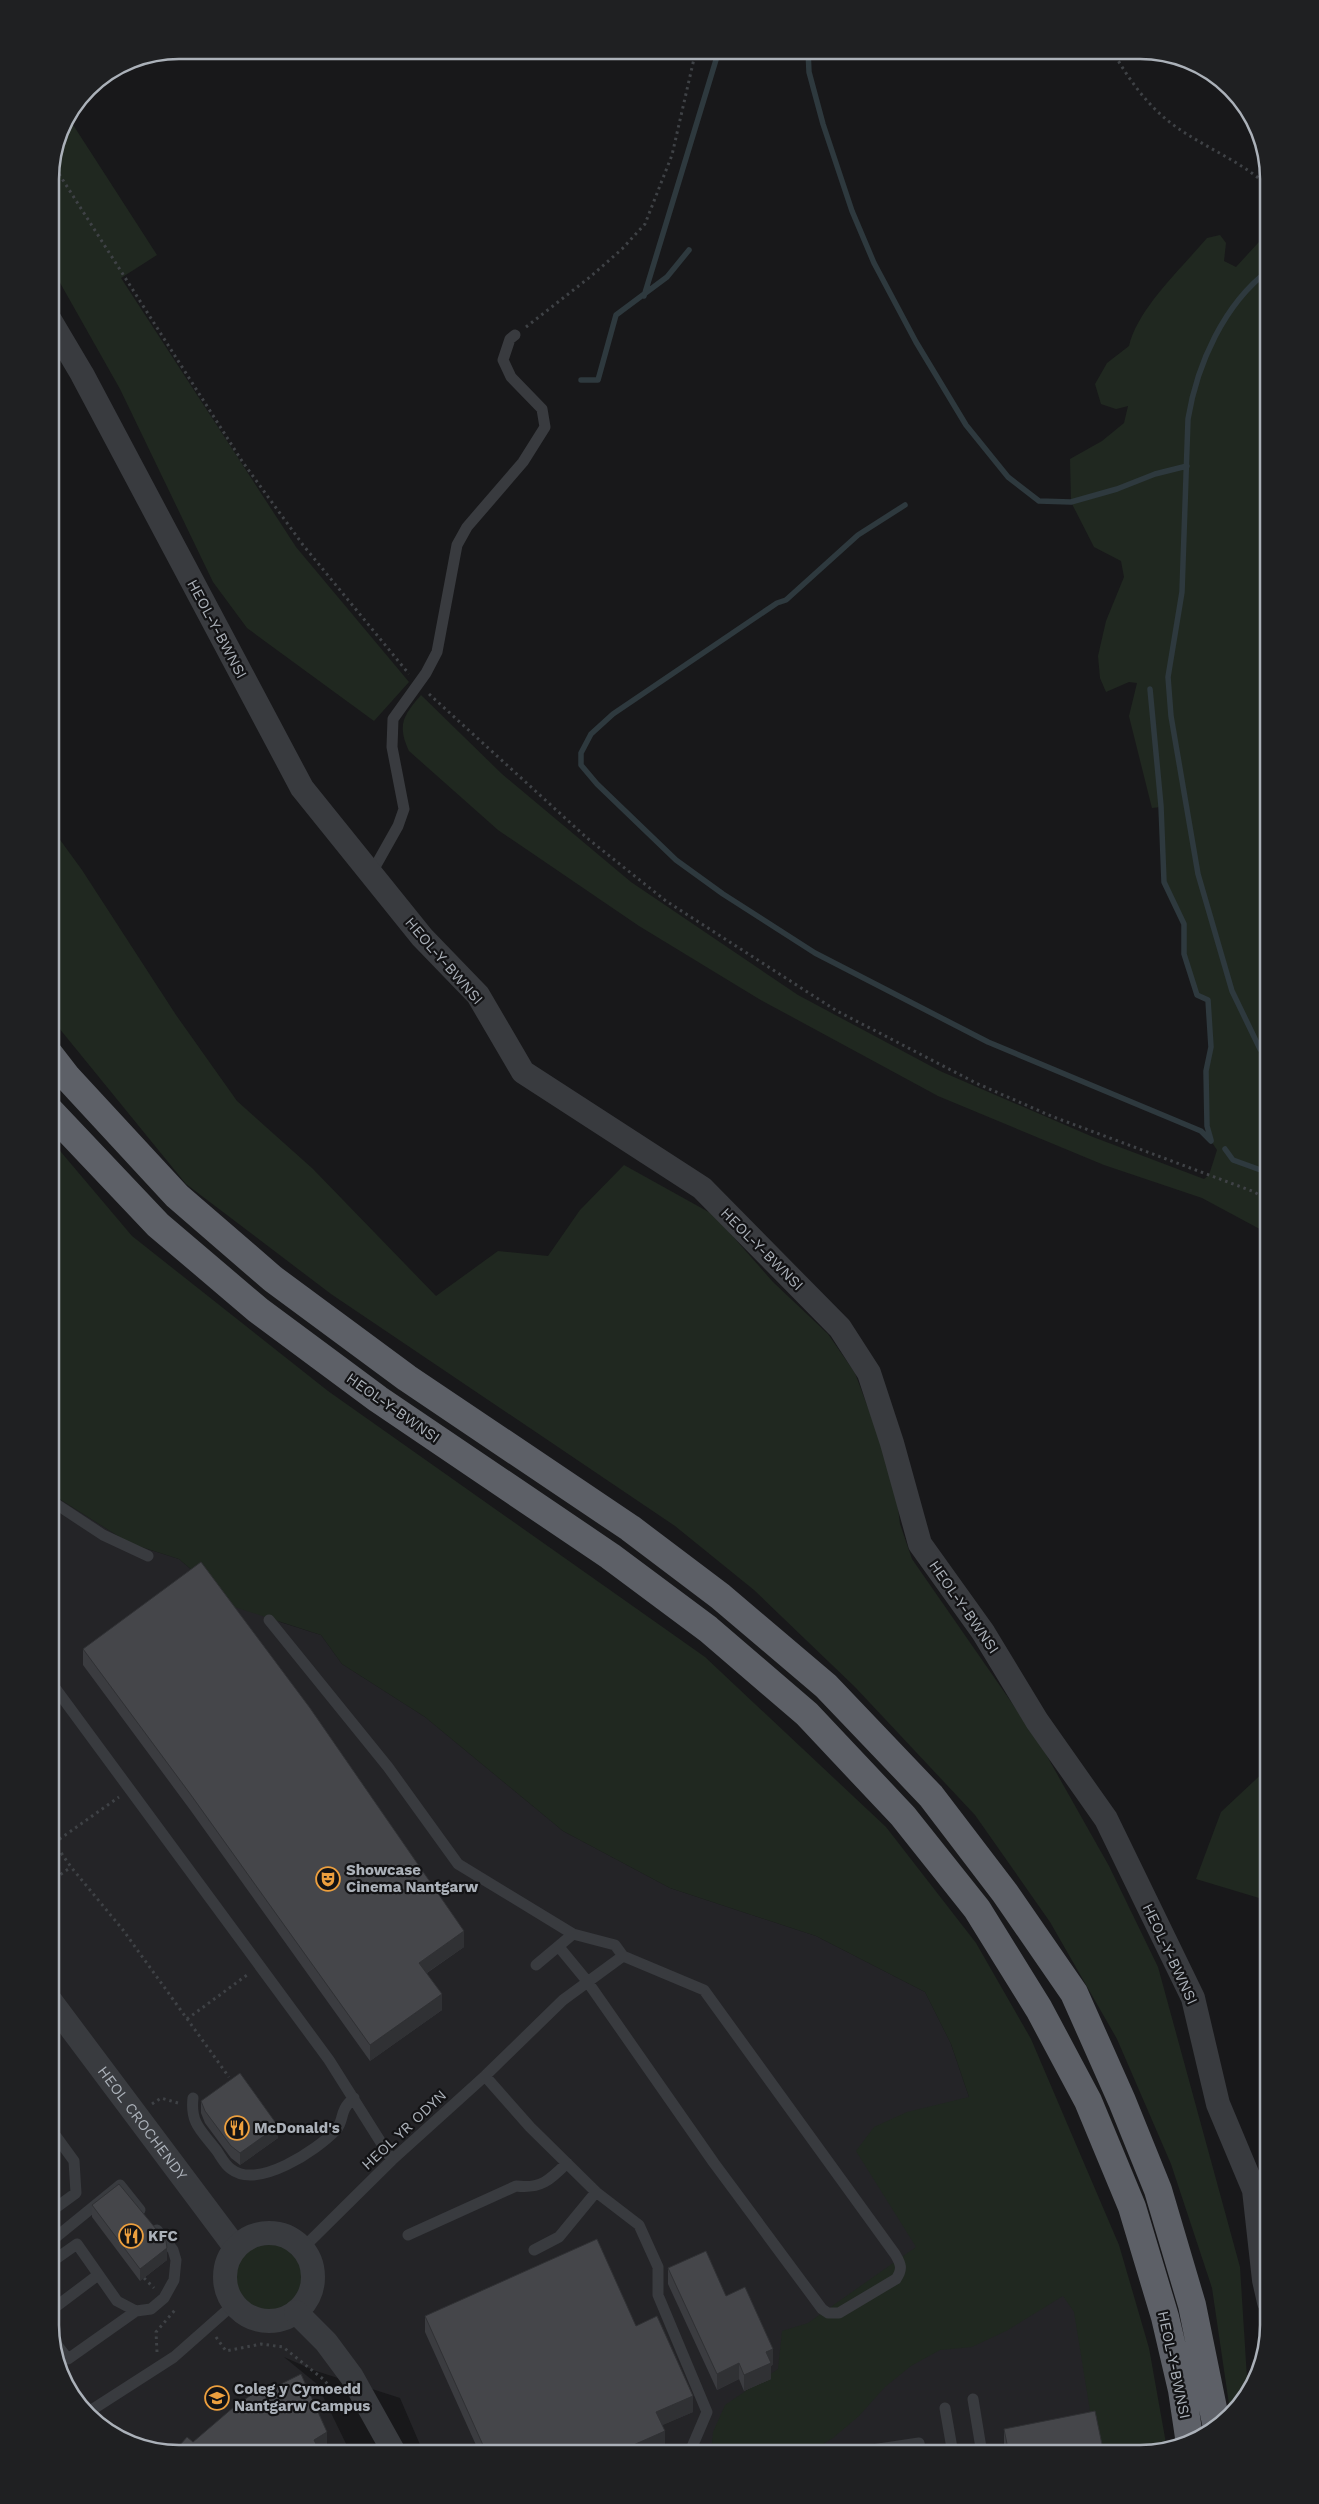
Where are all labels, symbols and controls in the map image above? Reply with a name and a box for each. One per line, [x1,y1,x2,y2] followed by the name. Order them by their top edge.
[183,576,251,682] street label: HEOL-Y-BWNSI
[401,914,487,1008] street label: HEOL-Y-BWNSI
[717,1204,807,1294] street label: HEOL-Y-BWNSI
[343,1369,443,1447] street label: HEOL-Y-BWNSI
[925,1557,1003,1657] street label: HEOL-Y-BWNSI
[346,1861,479,1896] place label: Showcase Cinema Nantgarw
[315,1866,341,1892] theatre icon: Showcase Cinema Nantgarw
[1139,1900,1201,2008] street label: HEOL-Y-BWNSI
[94,2063,191,2184] street label: HEOL CROCHENDY
[358,2086,450,2174] street label: HEOL YR ODYN
[224,2115,250,2141] restaurant icon: McDonald's
[254,2119,340,2137] place label: McDonald's
[118,2223,144,2249] restaurant icon: KFC
[148,2227,178,2245] place label: KFC
[1154,2309,1194,2421] street label: HEOL-Y-BWNSI
[234,2380,370,2415] place label: Coleg y Cymoedd Nantgarw Campus
[204,2385,230,2411] school or university icon: Coleg y Cymoedd Nantgarw Campus

